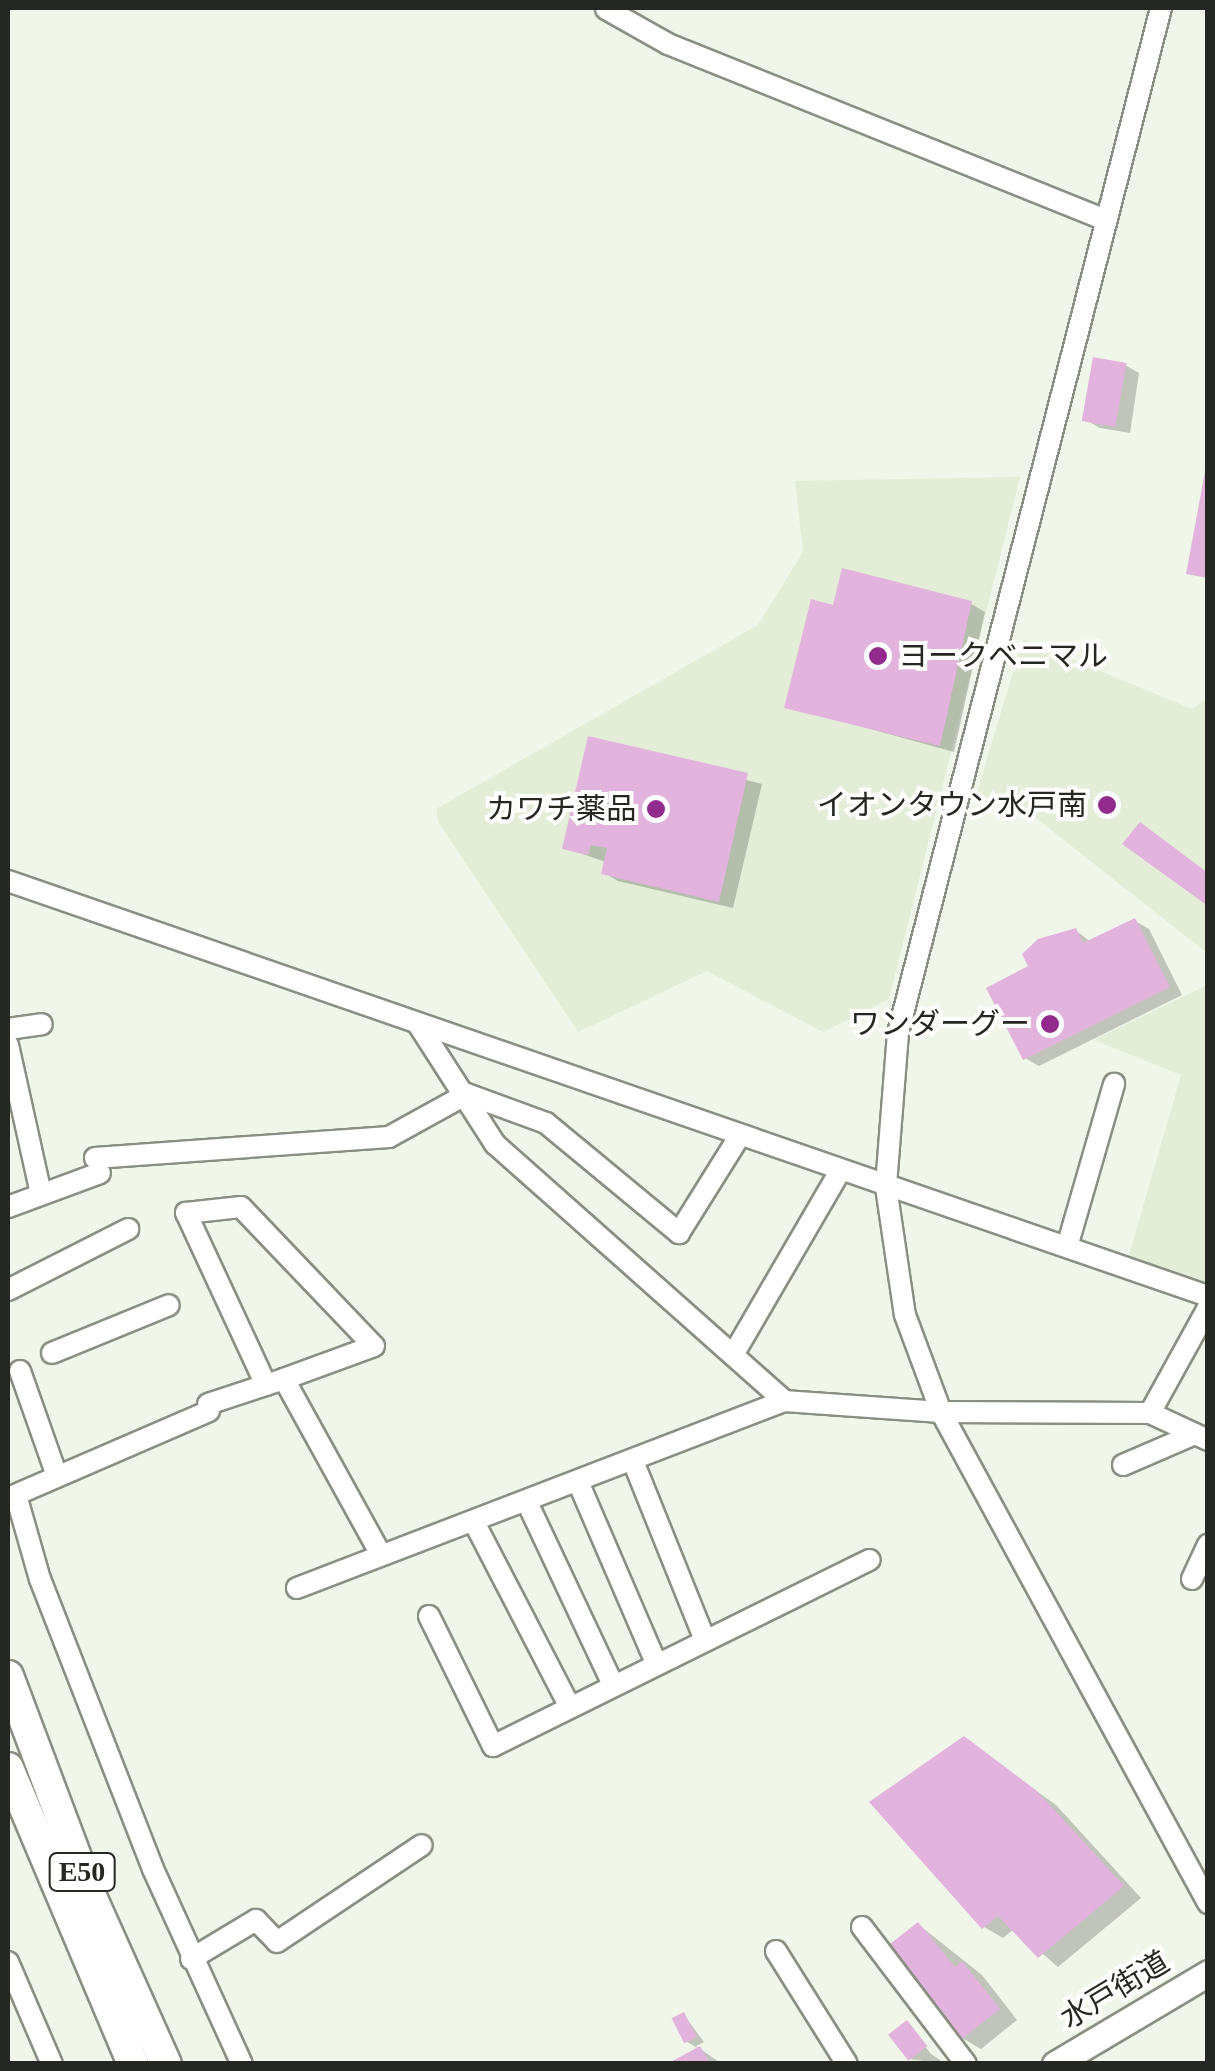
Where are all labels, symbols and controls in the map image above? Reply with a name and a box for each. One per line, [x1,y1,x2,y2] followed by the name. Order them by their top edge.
[898,638,1108,674] place label: ヨークベニマル
[867,645,889,667] marker: ヨークベニマル
[817,787,1087,823] place label: イオンタウン水戸南
[486,791,636,827] place label: カワチ薬品
[1096,794,1118,816] marker: イオンタウン水戸南
[645,798,667,820] marker: カワチ薬品
[850,1006,1030,1042] place label: ワンダーグー
[1039,1013,1061,1035] marker: ワンダーグー
[47,1849,117,1895] road number: E50
[1054,1944,1176,2036] street label: 水戸街道

